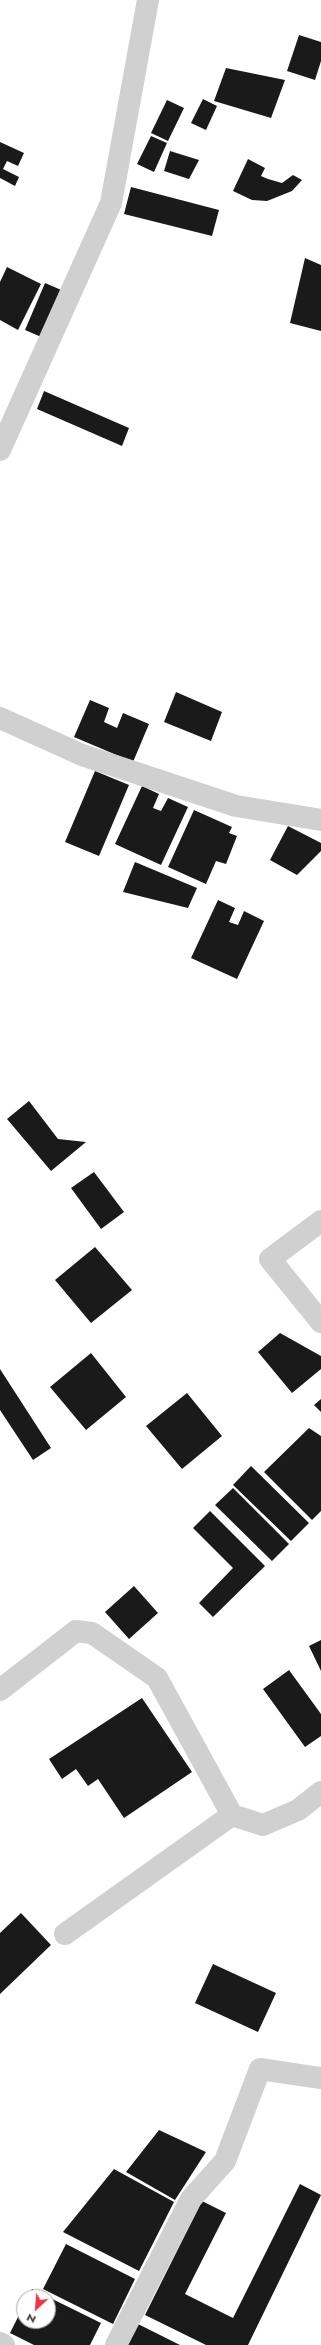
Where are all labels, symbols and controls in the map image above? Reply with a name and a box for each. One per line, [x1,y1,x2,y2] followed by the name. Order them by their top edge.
[16,2289,56,2329] north arrow
[24,2310,39,2328] text: N

